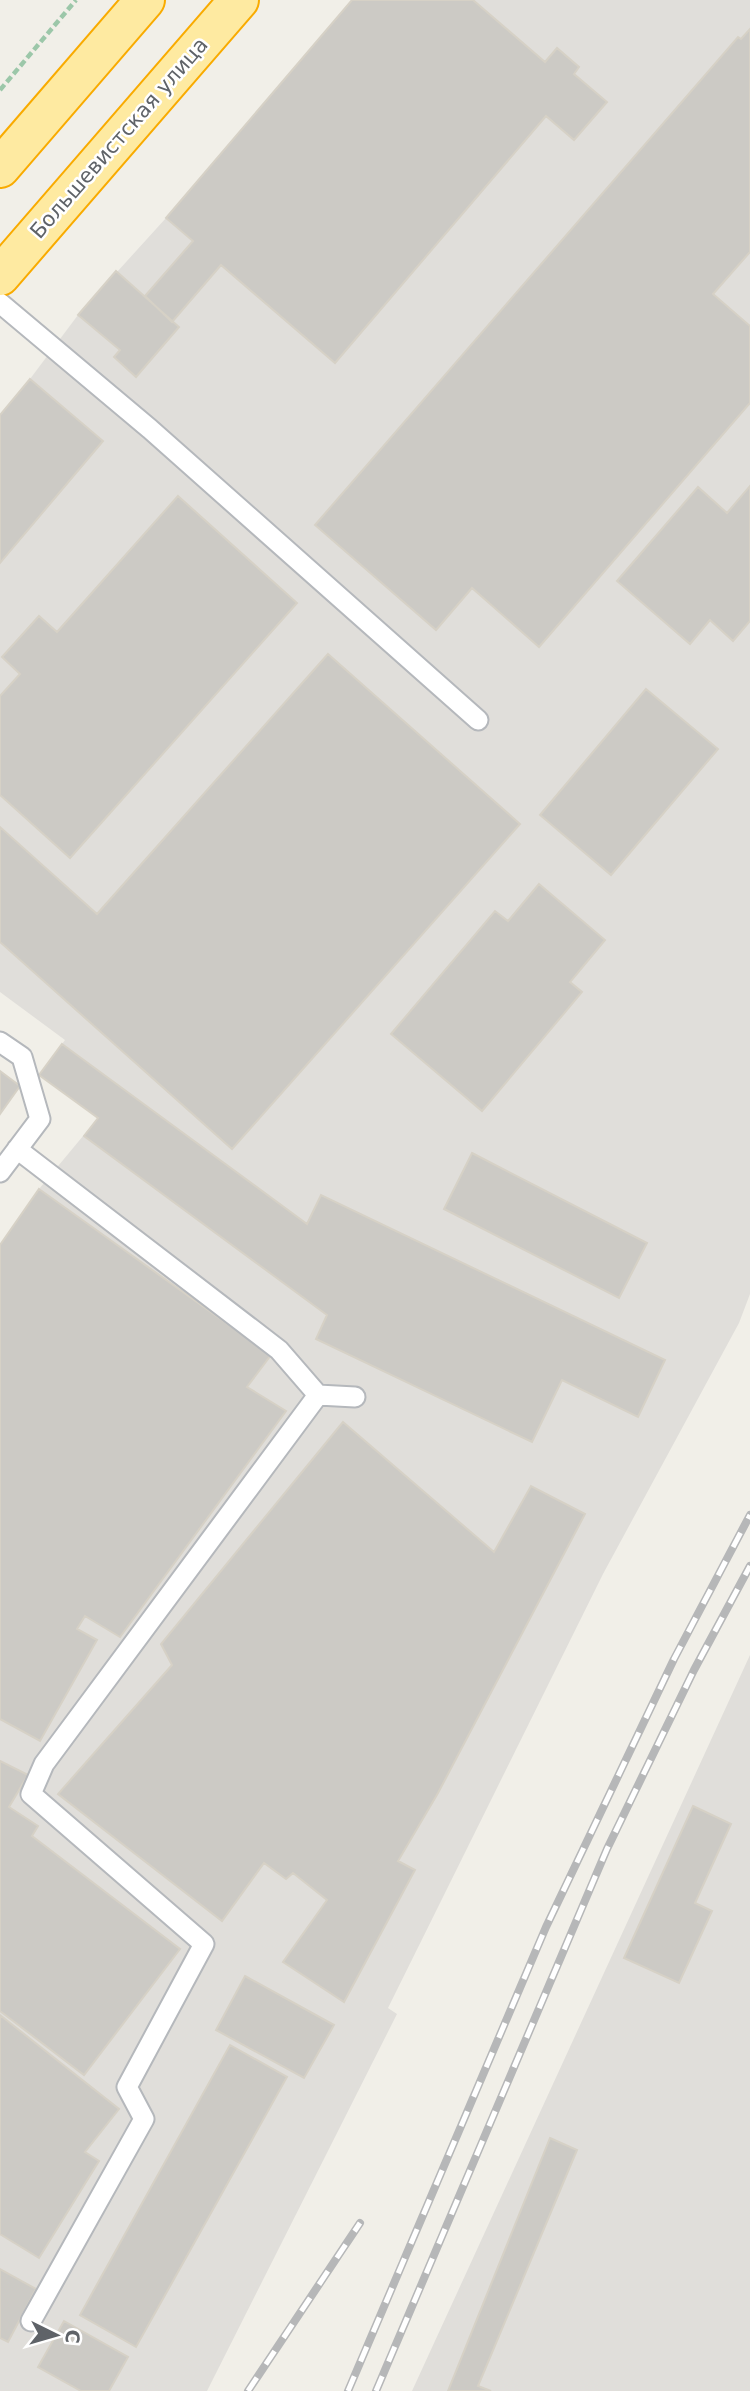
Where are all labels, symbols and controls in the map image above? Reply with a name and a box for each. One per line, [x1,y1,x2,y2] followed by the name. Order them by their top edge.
[25,33,213,243] street label: Большевистская улица
[21,2300,91,2370] north arrow
[61,2329,85,2344] text: С

